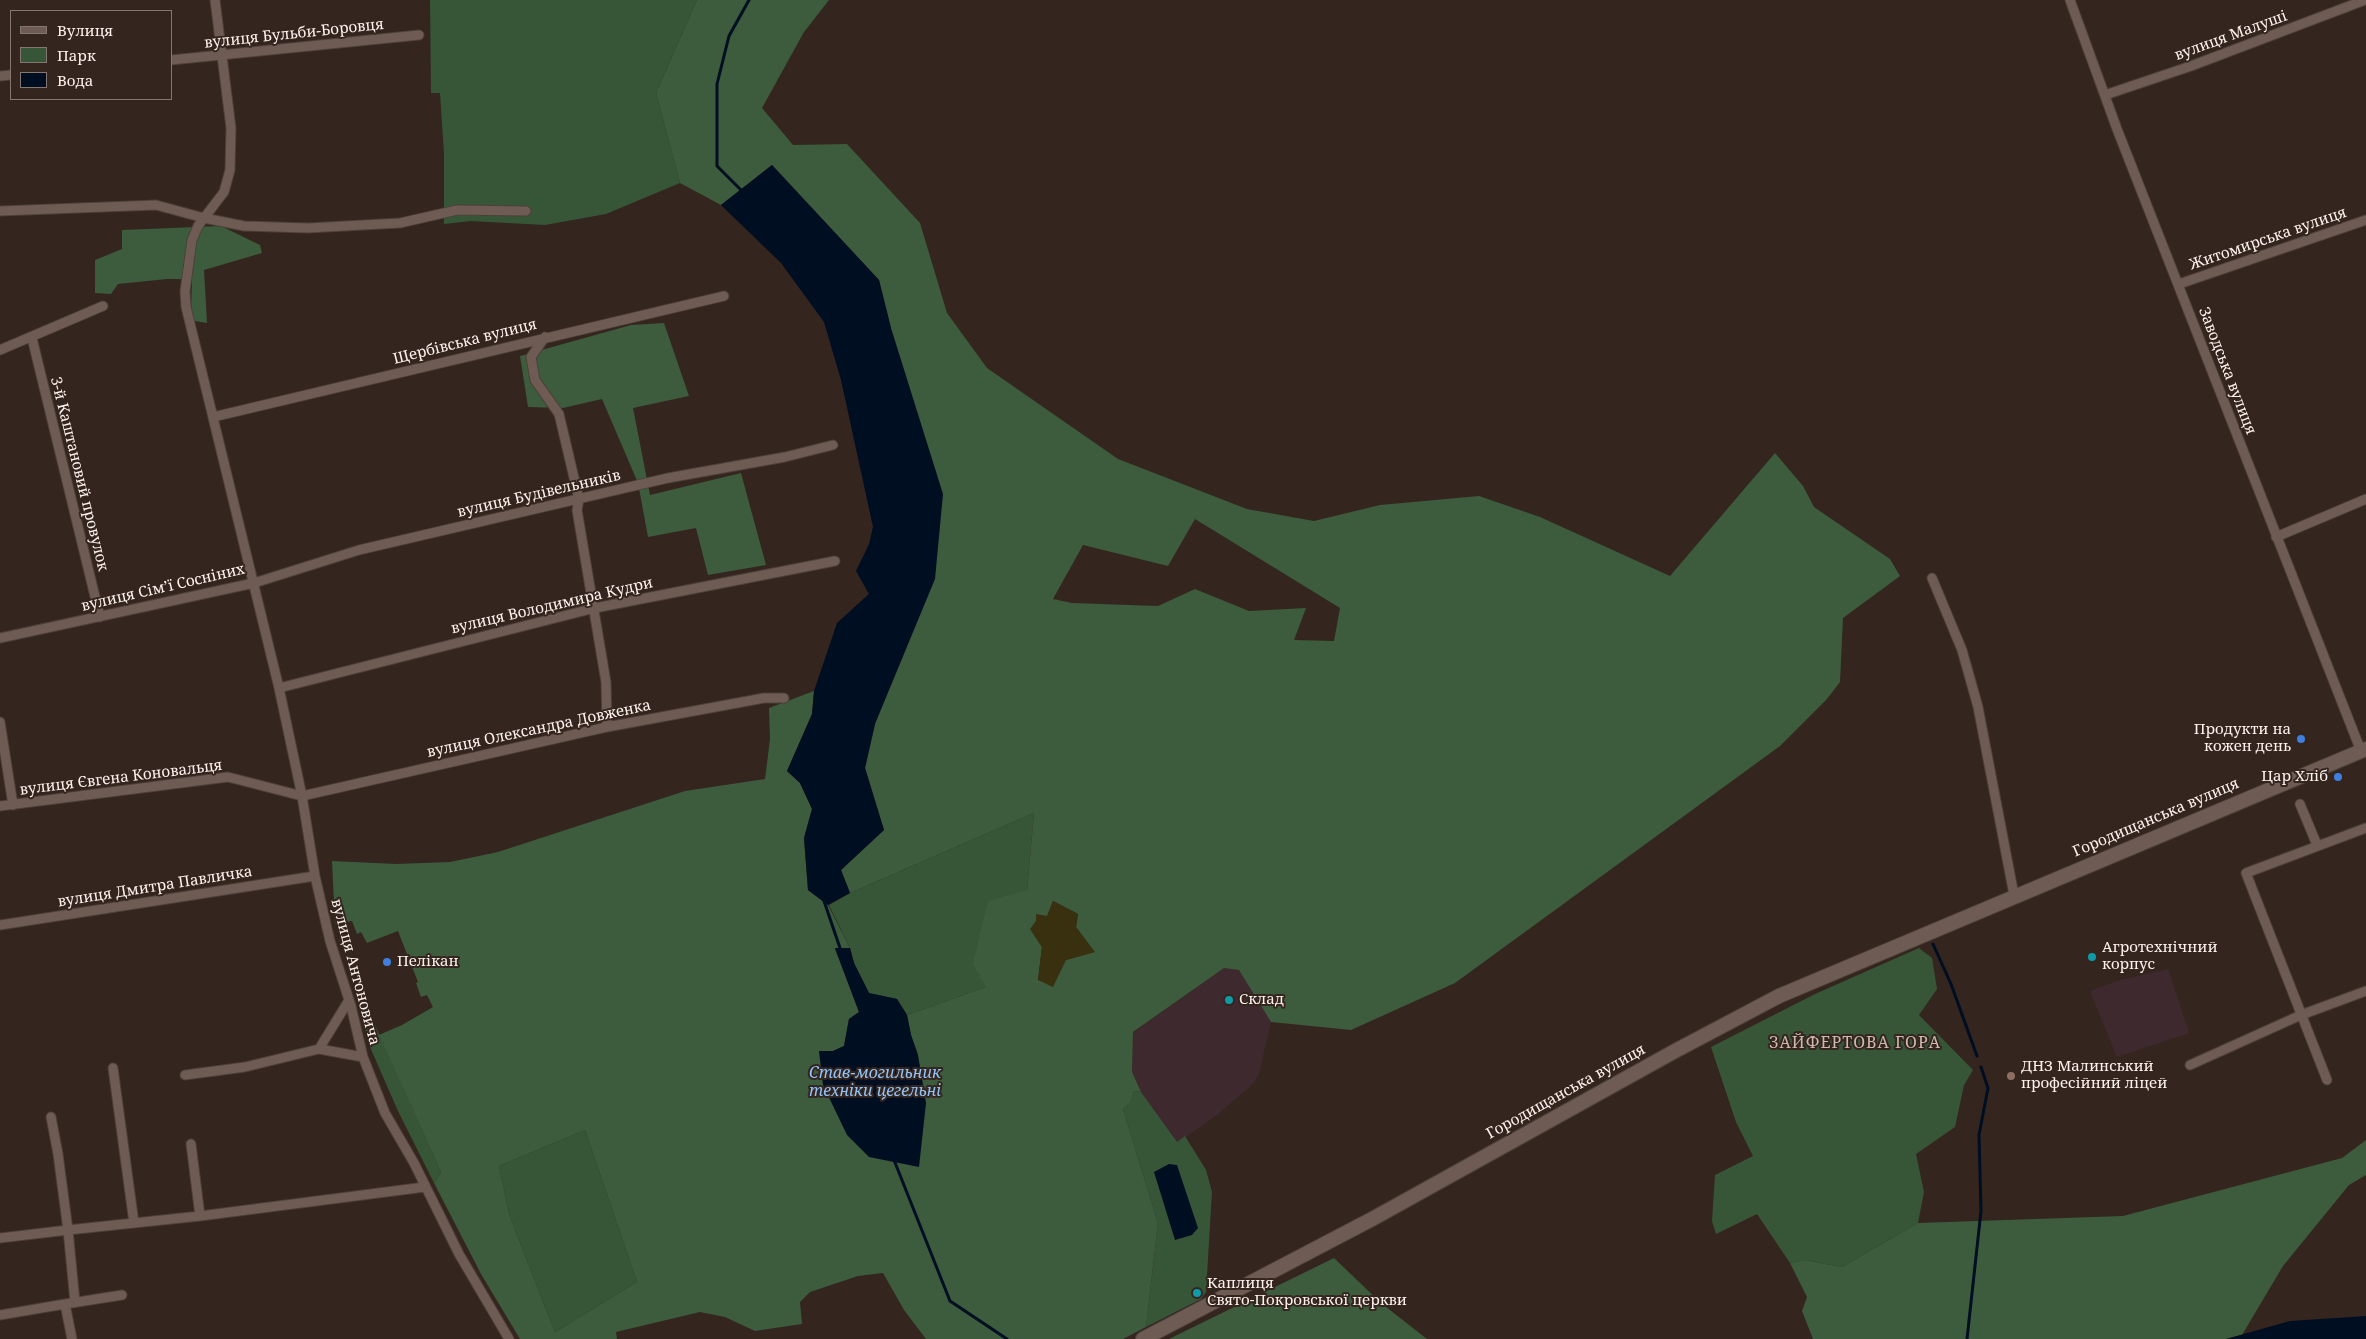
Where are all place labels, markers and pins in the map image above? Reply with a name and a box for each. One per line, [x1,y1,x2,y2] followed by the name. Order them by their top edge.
[2194,721,2291,756] place label: Продукти на кожен день
[2295,733,2307,745] marker: Продукти на кожен день
[2261,768,2328,786] place label: Цар Хліб
[2332,771,2344,783] marker: Цар Хліб
[2102,939,2218,974] place label: Агротехнічний корпус
[2086,951,2098,963] marker: Агротехнічний корпус
[397,953,459,971] place label: Пелікан
[381,956,393,968] marker: Пелікан
[1239,991,1284,1009] place label: Склад
[1223,994,1235,1006] marker: Склад
[2021,1058,2167,1093] place label: ДНЗ Малинський професійний ліцей
[2005,1070,2017,1082] marker: ДНЗ Малинський професійний ліцей
[1207,1275,1407,1310] place label: Каплиця Свято-Покровської церкви
[1191,1287,1203,1299] marker: Каплиця Свято-Покровської церкви

